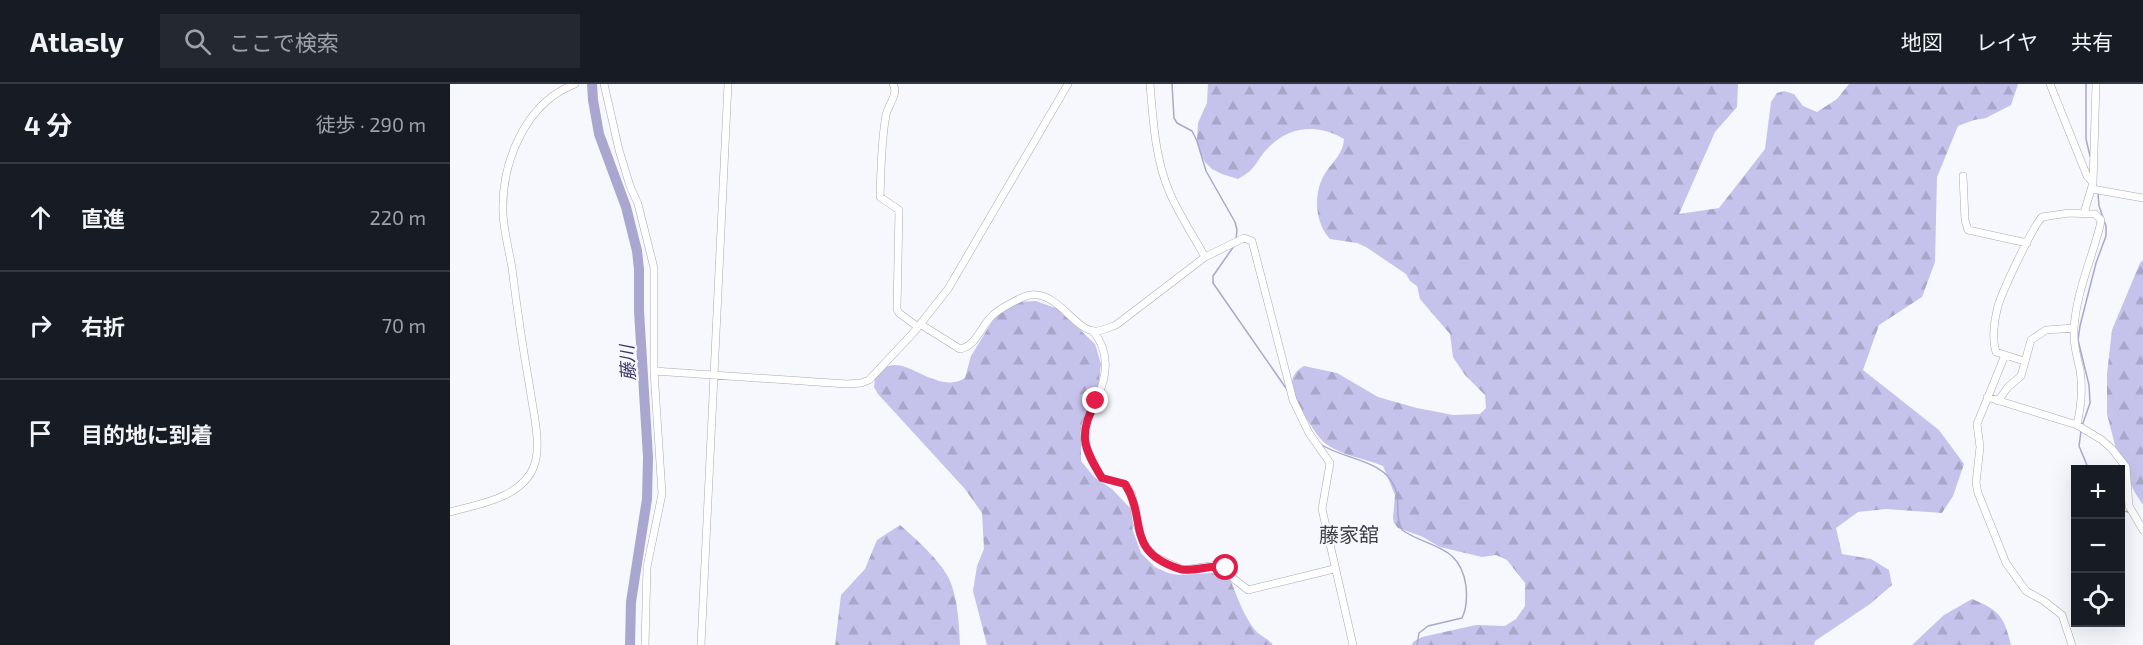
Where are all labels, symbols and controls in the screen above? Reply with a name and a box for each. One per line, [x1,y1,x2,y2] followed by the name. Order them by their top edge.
[160,14,580,68] search box
[30,24,124,58] text: Atlasly
[181,25,214,58] icon: search
[229,29,339,55] text: ここで検索
[1901,29,1943,54] text: 地図
[1976,29,2038,54] text: レイヤ
[2071,29,2113,54] text: 共有
[24,109,72,140] text: 4 分
[316,112,426,136] text: 徒歩 · 290 m
[24,201,57,234] icon: ahead
[81,205,125,231] text: 直進
[369,205,426,229] text: 220 m
[24,309,57,342] icon: right
[81,313,125,339] text: 右折
[382,313,426,337] text: 70 m
[615,342,639,382] water label: 藤川
[1082,387,1108,413] route end
[24,417,57,450] icon: arrive
[81,421,213,447] text: 目的地に到着
[2071,465,2125,627] map controls
[2071,465,2125,519] button: +
[2071,519,2125,573] button: −
[1319,522,1379,546] district label: 藤家舘
[1212,554,1238,580] route start
[2071,573,2125,627] button: locate

